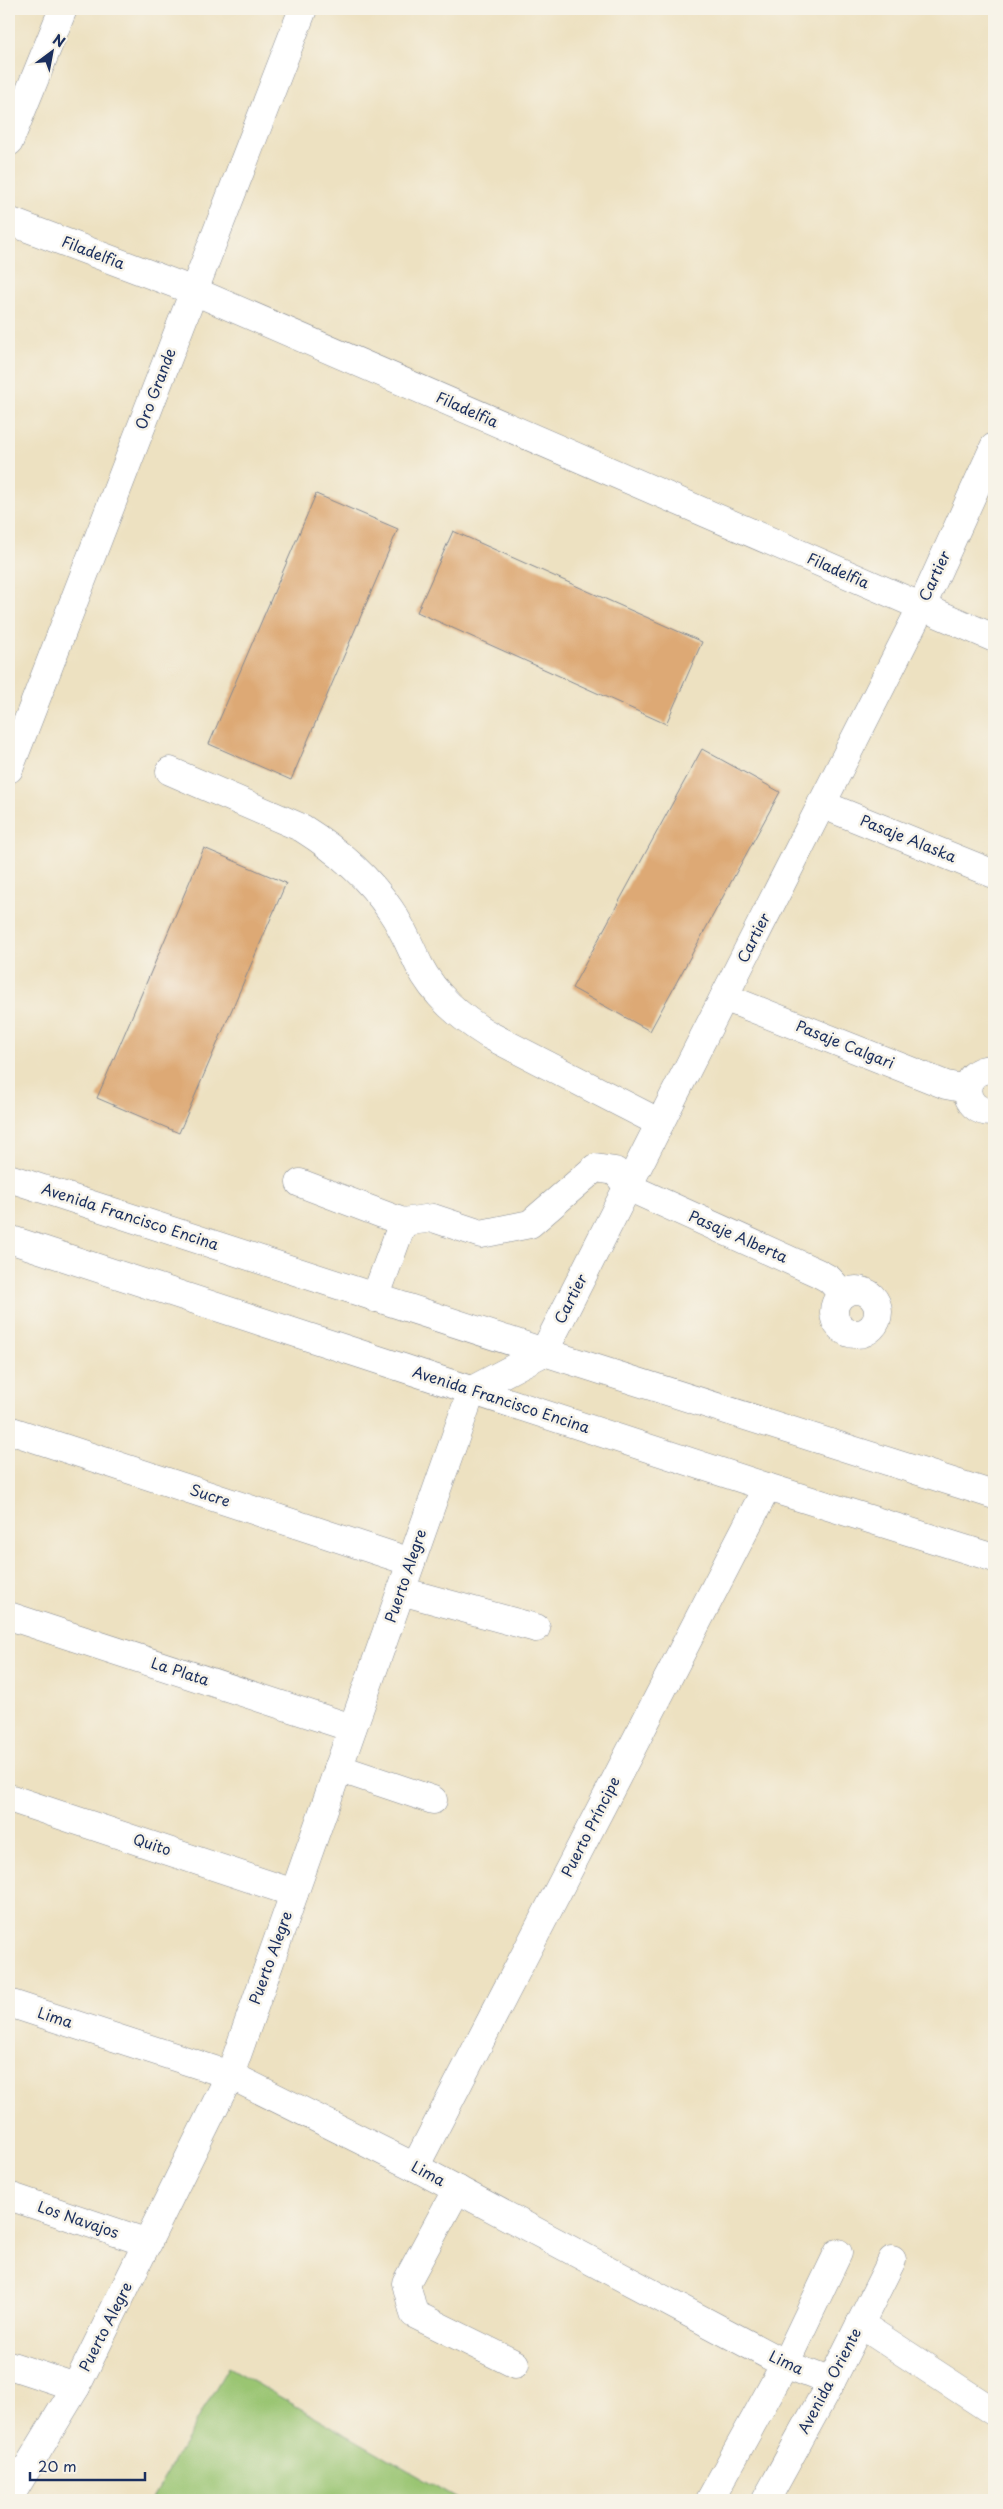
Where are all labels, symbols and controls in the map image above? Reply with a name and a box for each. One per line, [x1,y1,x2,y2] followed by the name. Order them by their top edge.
[28,28,78,78] north arrow
[49,29,69,52] text: N
[59,229,129,274] street label: Filadelfia
[129,344,181,433] street label: Oro Grande
[433,385,503,433] street label: Filadelfia
[804,546,874,594] street label: Filadelfia
[912,546,955,604] street label: Cartier
[857,808,961,868] street label: Pasaje Alaska
[730,908,775,966] street label: Cartier
[793,1013,898,1074] street label: Pasaje Calgari
[39,1176,223,1255] street label: Avenida Francisco Encina
[685,1204,792,1268] street label: Pasaje Alberta
[547,1269,592,1327] street label: Cartier
[410,1359,594,1438] street label: Avenida Francisco Encina
[187,1477,234,1512] street label: Sucre
[378,1526,431,1625] street label: Puerto Alegre
[148,1650,213,1691] street label: La Plata
[554,1772,625,1881] street label: Puerto Príncipe
[130,1827,175,1861] street label: Quito
[242,1908,297,2007] street label: Puerto Alegre
[35,2000,76,2033] street label: Lima
[408,2154,450,2191] street label: Lima
[35,2194,122,2243] street label: Los Navajos
[72,2278,137,2375] street label: Puerto Alegre
[791,2323,866,2437] street label: Avenida Oriente
[766,2344,808,2380] street label: Lima
[30,2449,145,2481] scale bar
[38,2454,77,2477] text: 20 m

